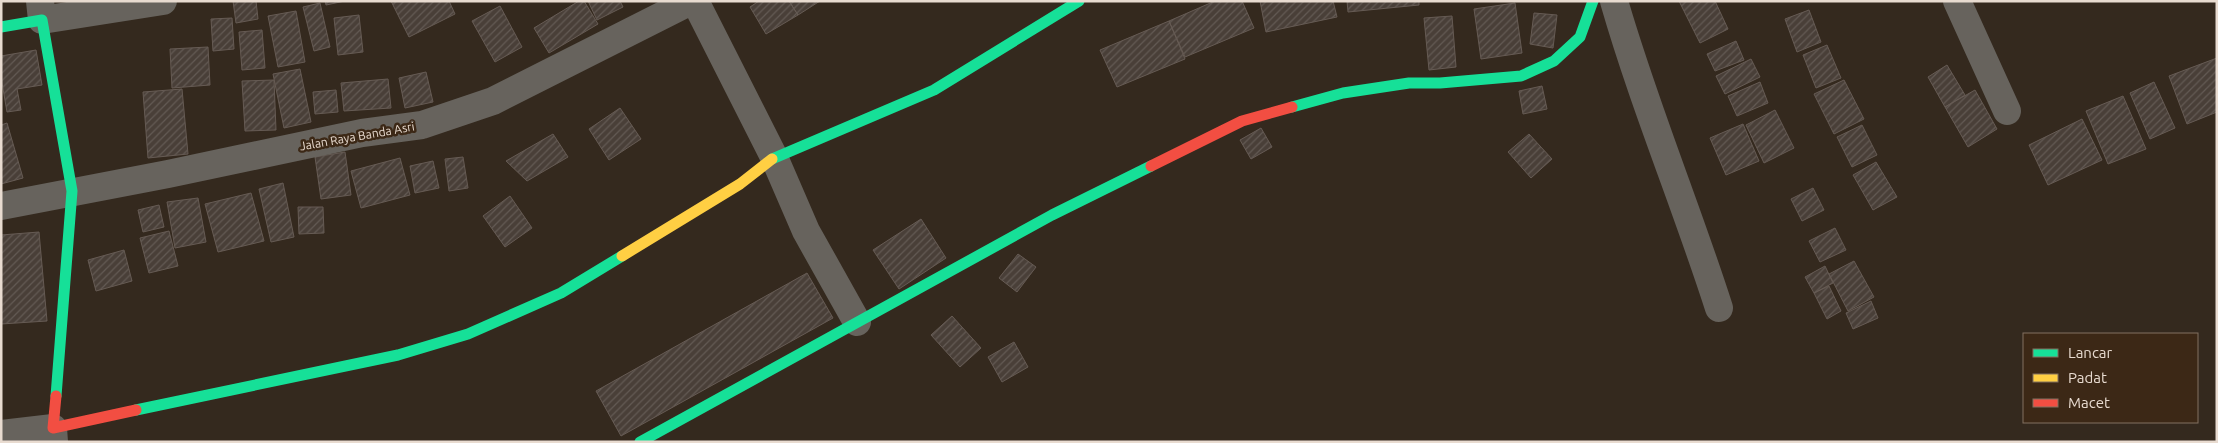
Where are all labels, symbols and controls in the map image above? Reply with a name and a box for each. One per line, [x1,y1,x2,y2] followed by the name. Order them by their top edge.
[298,119,416,153] street label: Jalan Raya Banda Asri
[2023,333,2198,423] legend
[2068,344,2113,361] text: Lancar
[2068,369,2107,386] text: Padat
[2068,394,2110,411] text: Macet

